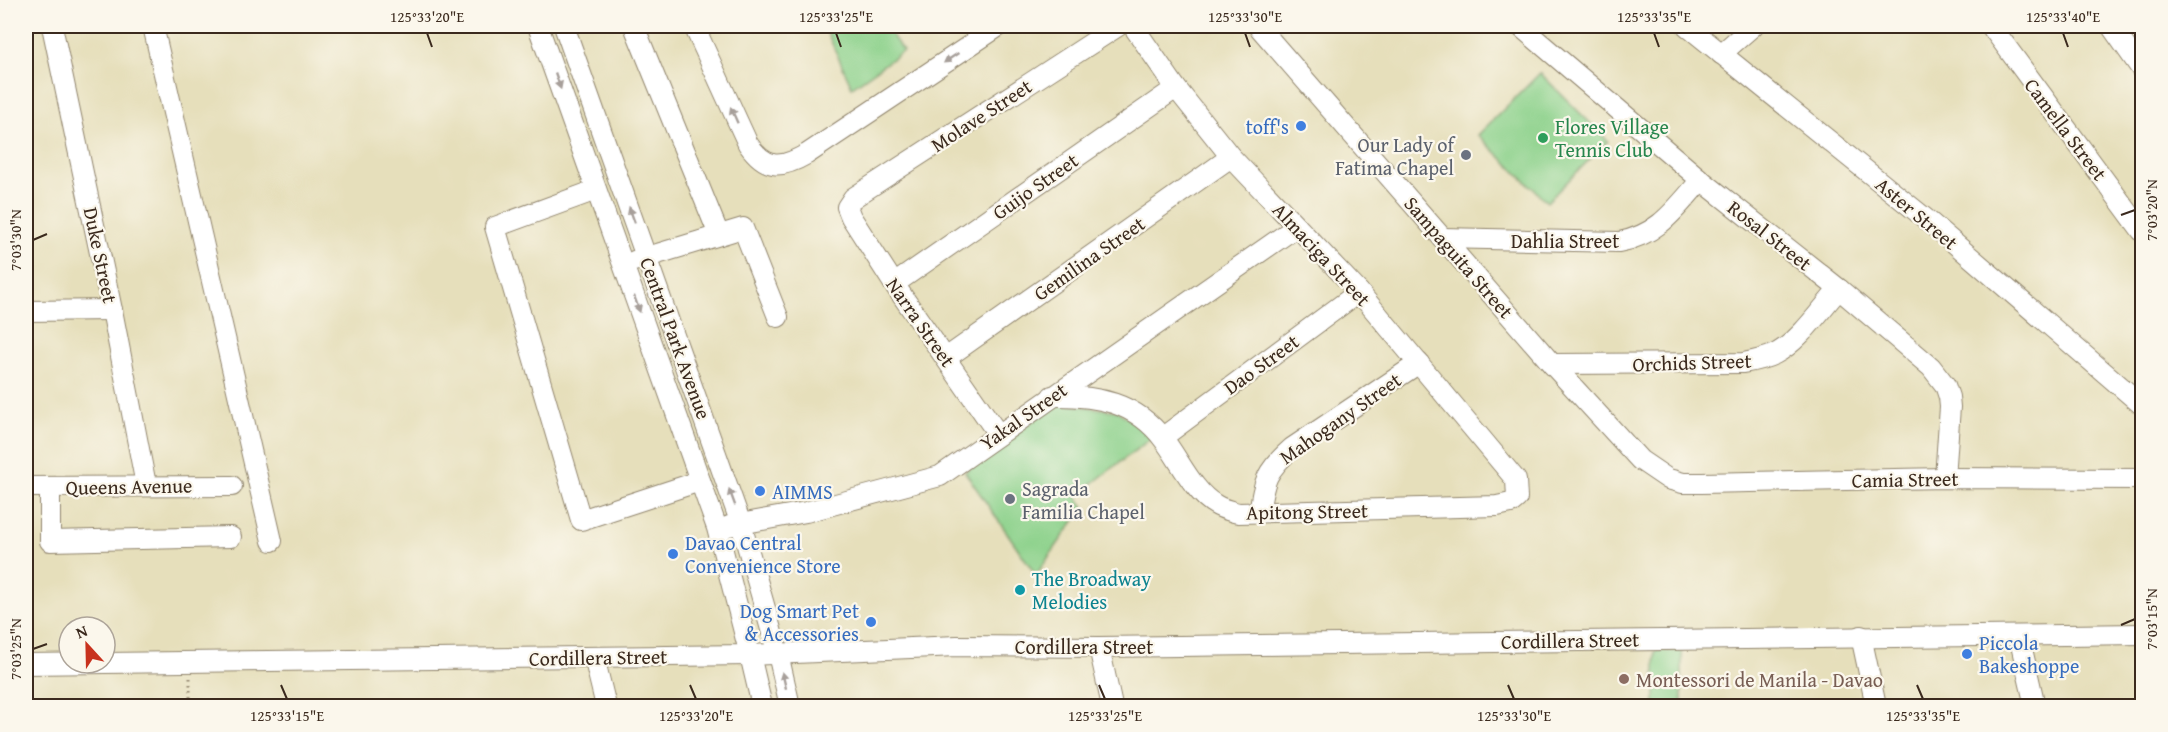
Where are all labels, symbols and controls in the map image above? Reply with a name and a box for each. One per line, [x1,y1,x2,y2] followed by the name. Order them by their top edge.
[390,6,464,27] text: 125°33'20"E
[799,6,873,27] text: 125°33'25"E
[1208,6,1282,27] text: 125°33'30"E
[1617,6,1691,27] text: 125°33'35"E
[2026,6,2100,27] text: 125°33'40"E
[943,52,959,64] one-way arrow
[925,71,1037,159] street label: Molave Street
[553,72,563,90] one-way arrow
[2018,72,2114,186] street label: Camella Street
[730,107,739,124] one-way arrow
[1246,112,1289,141] place label: toff's
[1555,112,1669,164] place label: Flores Village Tennis Club
[1294,119,1308,133] marker: toff's
[1335,130,1457,182] place label: Our Lady of Fatima Chapel
[1536,131,1550,145] marker: Flores Village Tennis Club
[986,146,1084,226] street label: Guijo Street
[1459,148,1473,162] marker: Our Lady of Fatima Chapel
[1869,170,1965,256] street label: Aster Street
[2141,179,2162,241] text: 7°03'20"N
[1398,189,1520,325] street label: Sampaguita Street
[1722,193,1818,277] street label: Rosal Street
[1266,196,1378,312] street label: Almaciga Street
[77,204,125,306] street label: Duke Street
[626,205,636,223] one-way arrow
[5,209,26,271] text: 7°03'30"N
[1027,209,1151,307] street label: Gemilina Street
[1511,226,1619,255] street label: Dahlia Street
[633,253,719,423] street label: Central Park Avenue
[880,271,962,373] street label: Narra Street
[632,295,642,313] one-way arrow
[1217,327,1305,401] street label: Dao Street
[1632,345,1752,379] street label: Orchids Street
[1273,365,1407,471] street label: Mahogany Street
[974,375,1072,457] street label: Yakal Street
[1851,464,1959,494] street label: Camia Street
[65,470,193,502] street label: Queens Avenue
[1022,474,1145,526] place label: Sagrada Familia Chapel
[772,477,833,506] place label: AIMMS
[753,484,767,498] marker: AIMMS
[727,488,737,506] one-way arrow
[1003,492,1017,506] marker: Sagrada Familia Chapel
[1246,495,1368,527] street label: Apitong Street
[685,528,841,580] place label: Davao Central Convenience Store
[666,547,680,561] marker: Davao Central Convenience Store
[1032,564,1151,616] place label: The Broadway Melodies
[1013,583,1027,597] marker: The Broadway Melodies
[2141,588,2162,650] text: 7°03'15"N
[740,596,859,648] place label: Dog Smart Pet & Accessories
[57,615,117,675] north arrow
[864,615,878,629] marker: Dog Smart Pet & Accessories
[5,618,26,680] text: 7°03'25"N
[72,618,91,644] text: N
[1500,624,1640,656] street label: Cordillera Street
[1979,628,2079,680] place label: Piccola Bakeshoppe
[1015,632,1153,661] street label: Cordillera Street
[528,641,668,673] street label: Cordillera Street
[1960,647,1974,661] marker: Piccola Bakeshoppe
[1636,665,1883,694] place label: Montessori de Manila - Davao
[779,671,789,690] one-way arrow
[1617,672,1631,686] marker: Montessori de Manila - Davao
[250,705,324,726] text: 125°33'15"E
[659,705,733,726] text: 125°33'20"E
[1068,705,1142,726] text: 125°33'25"E
[1477,705,1551,726] text: 125°33'30"E
[1886,705,1960,726] text: 125°33'35"E

